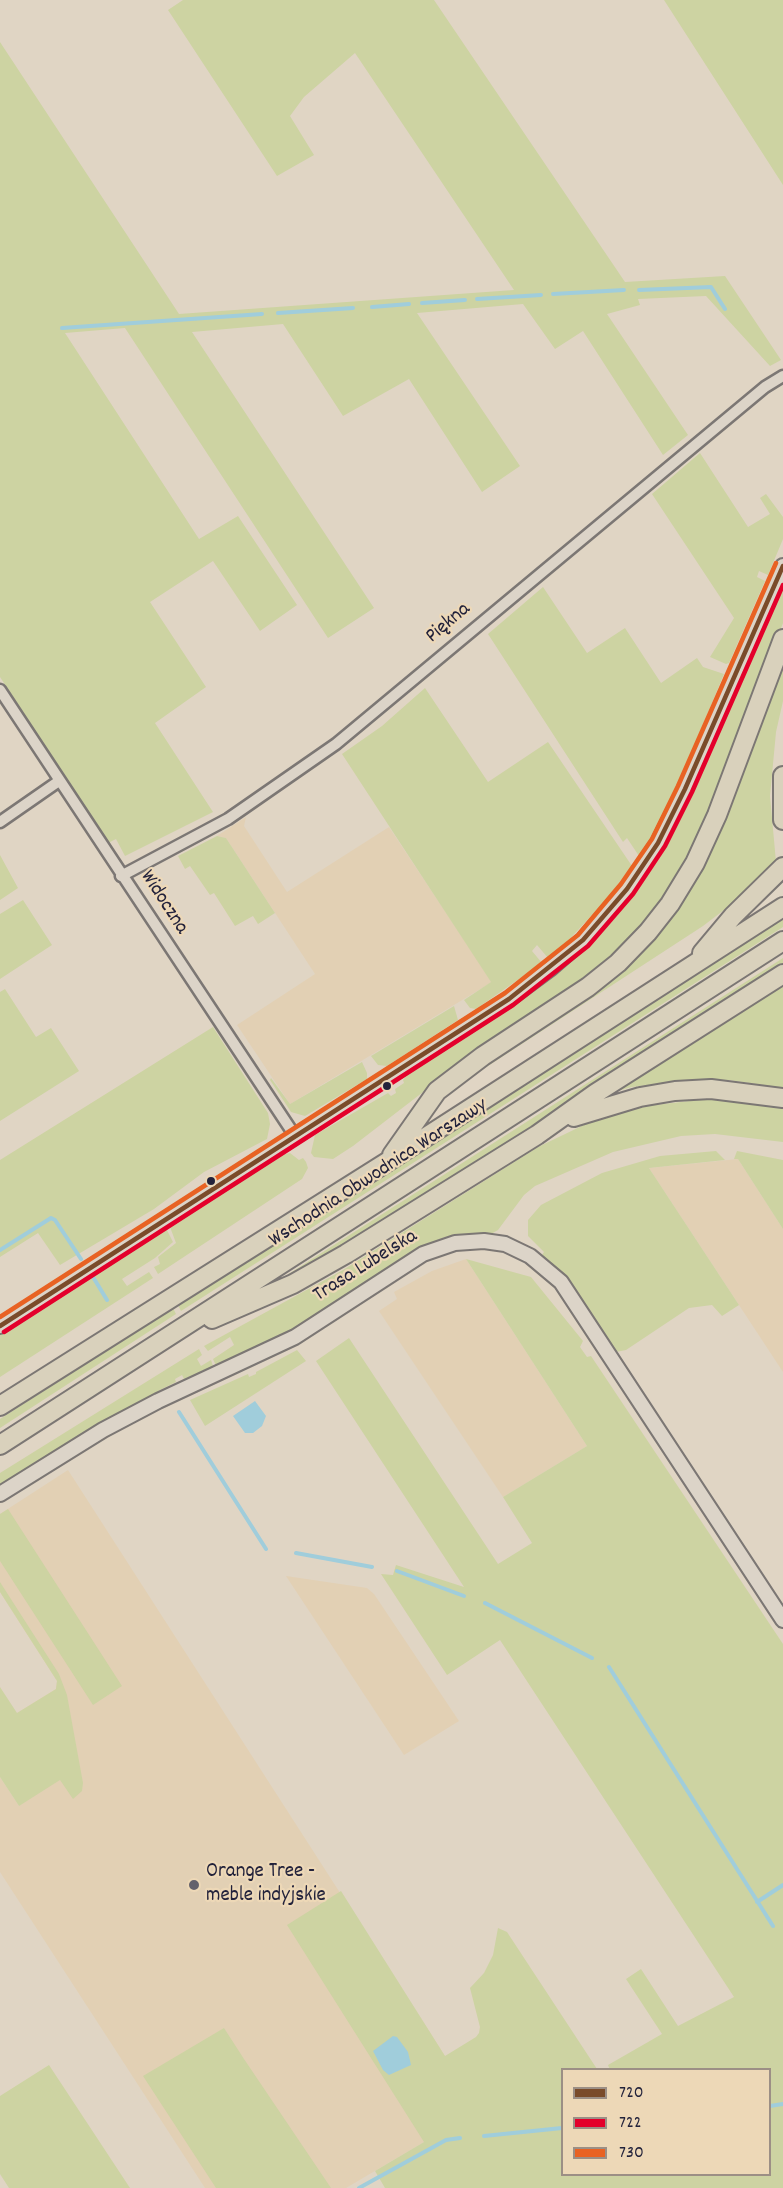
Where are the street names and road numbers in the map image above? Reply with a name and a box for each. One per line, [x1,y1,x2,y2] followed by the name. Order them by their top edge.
[421,598,477,650] street label: Piękna
[133,866,193,940] street label: Widoczna
[265,1094,493,1254] street label: Wschodnia Obwodnica Warszawy
[309,1225,423,1309] street label: Trasa Lubelska

